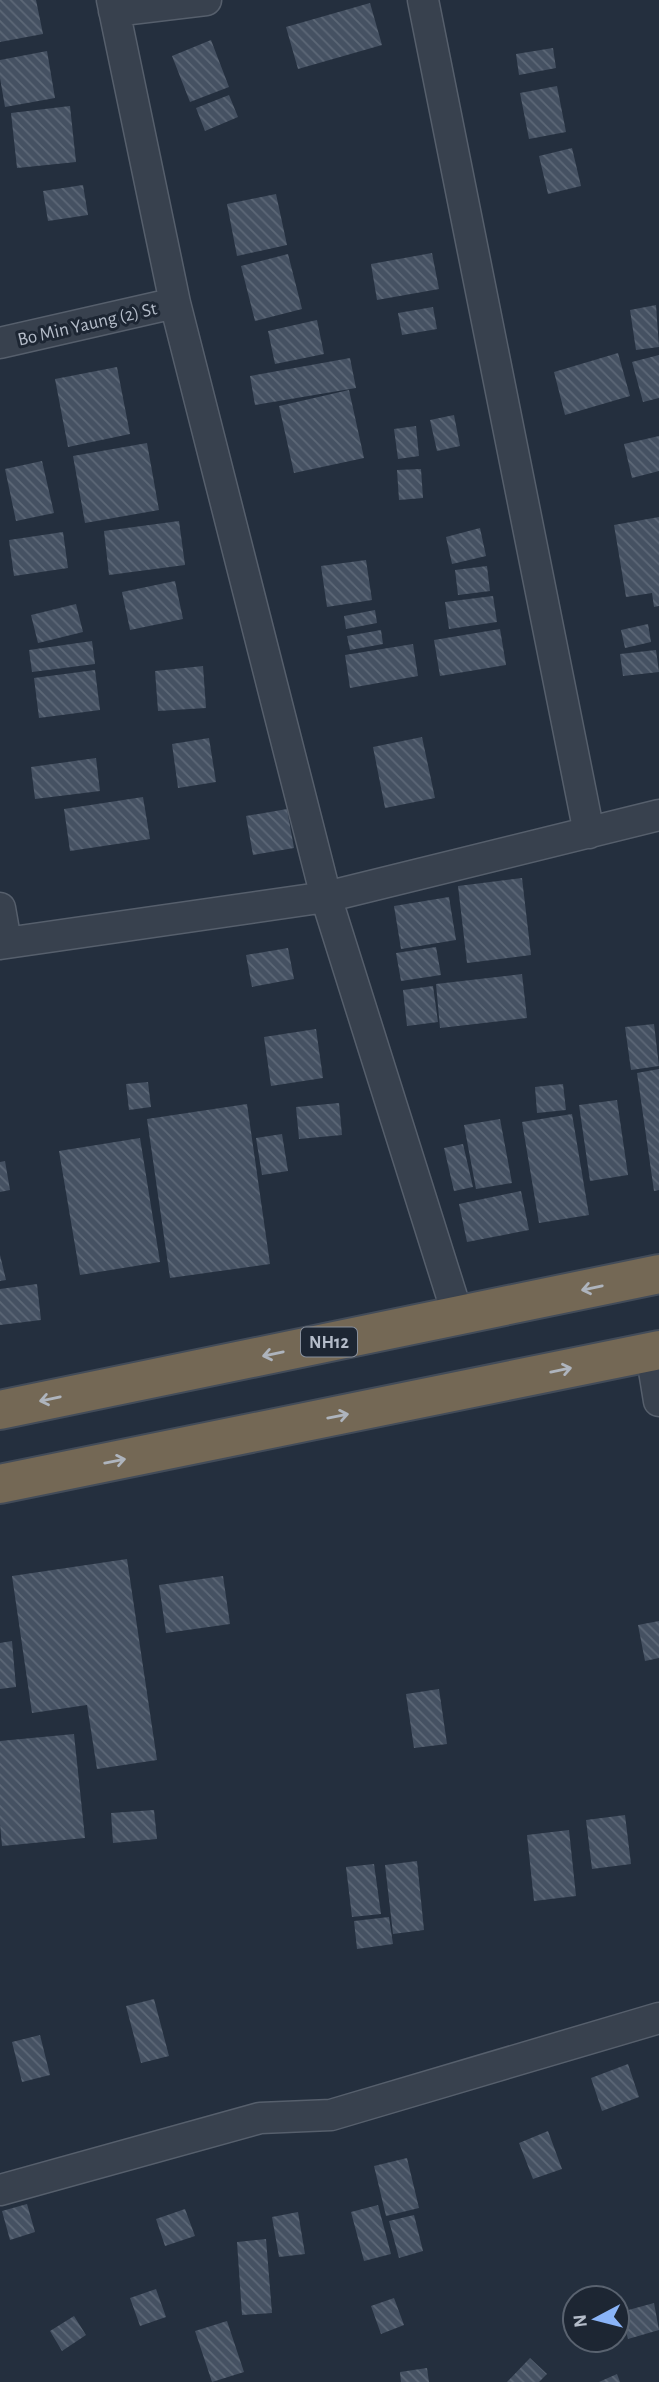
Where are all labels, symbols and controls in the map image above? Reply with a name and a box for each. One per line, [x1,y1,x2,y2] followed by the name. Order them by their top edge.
[16,299,159,350] street label: Bo Min Yaung (2) St
[581,1282,604,1296] one-way arrow
[301,1328,357,1357] road number: NH12
[262,1347,285,1361] one-way arrow
[549,1363,572,1377] one-way arrow
[39,1393,62,1407] one-way arrow
[326,1408,349,1422] one-way arrow
[103,1453,126,1467] one-way arrow
[561,2284,631,2354] north arrow
[570,2313,591,2329] text: N

